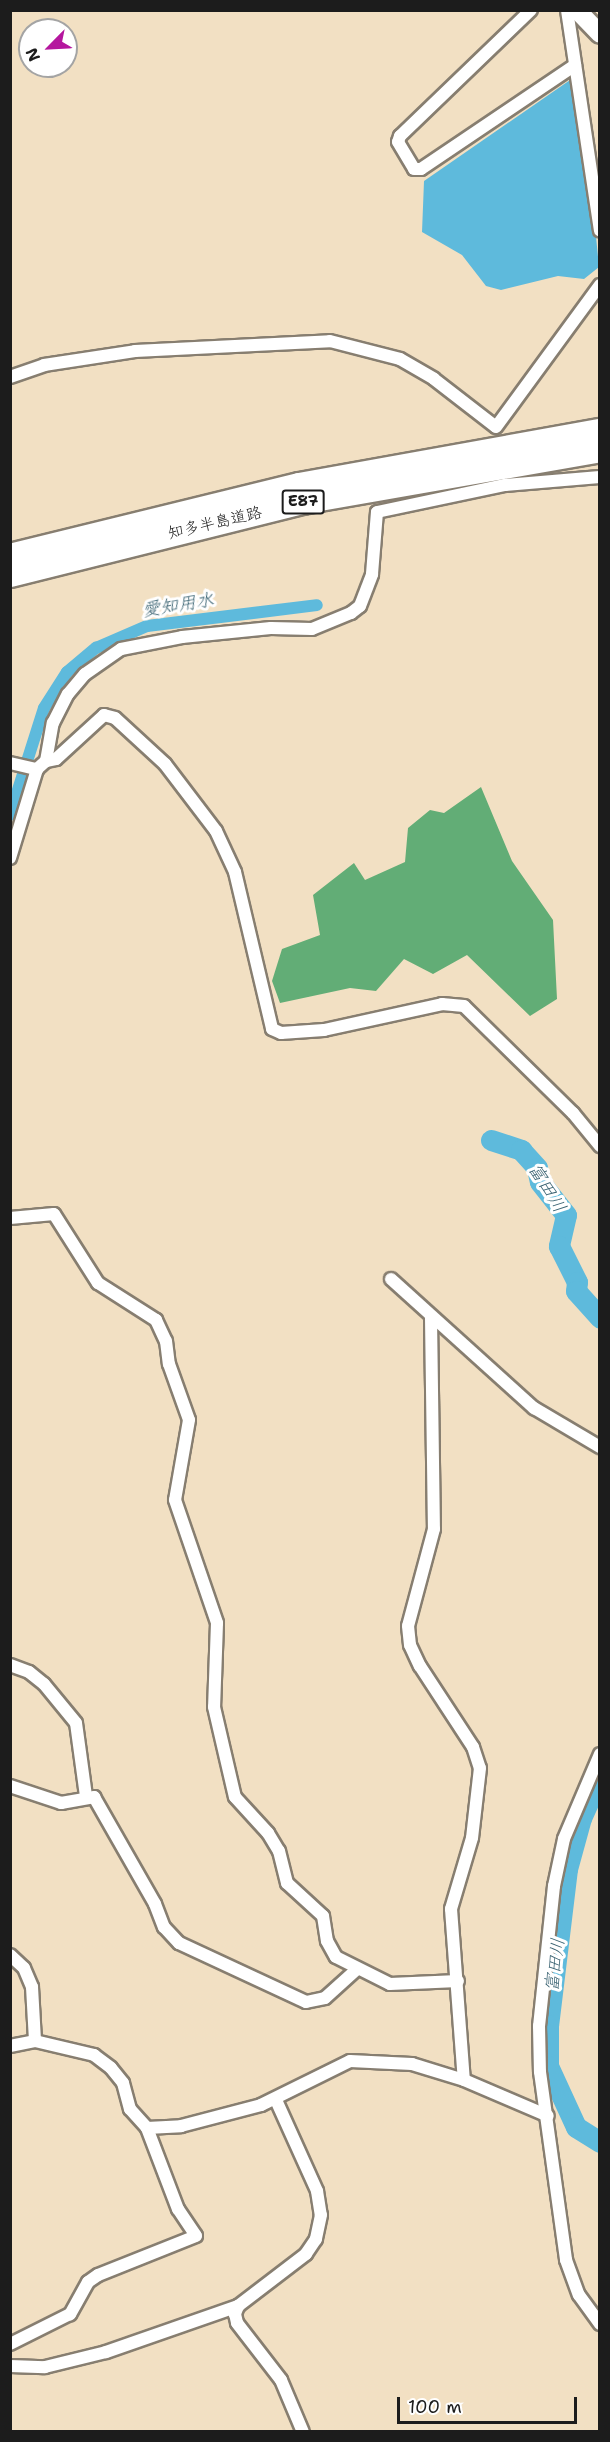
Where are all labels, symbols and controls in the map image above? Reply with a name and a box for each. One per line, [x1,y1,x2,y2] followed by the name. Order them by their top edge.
[18,18,78,78] north arrow
[21,45,45,65] text: N
[280,490,326,514] road number: E87
[166,503,264,543] street label: 知多半島道路
[141,589,215,621] water label: 愛知用水
[524,1159,570,1217] water label: 富田川
[541,1937,569,1993] water label: 富田川
[400,2385,580,2423] scale bar
[408,2395,462,2419] text: 100 m

